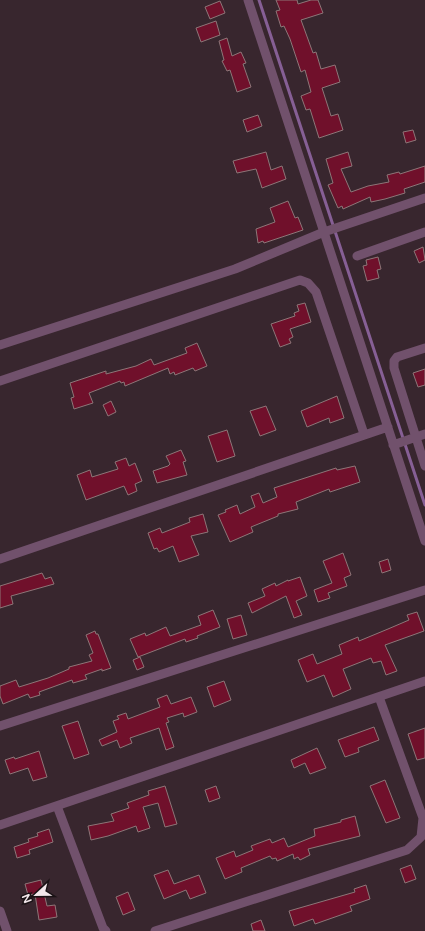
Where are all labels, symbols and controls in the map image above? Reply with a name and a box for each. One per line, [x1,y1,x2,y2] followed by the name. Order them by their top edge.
[16,875,56,915] north arrow
[20,892,35,905] text: N

